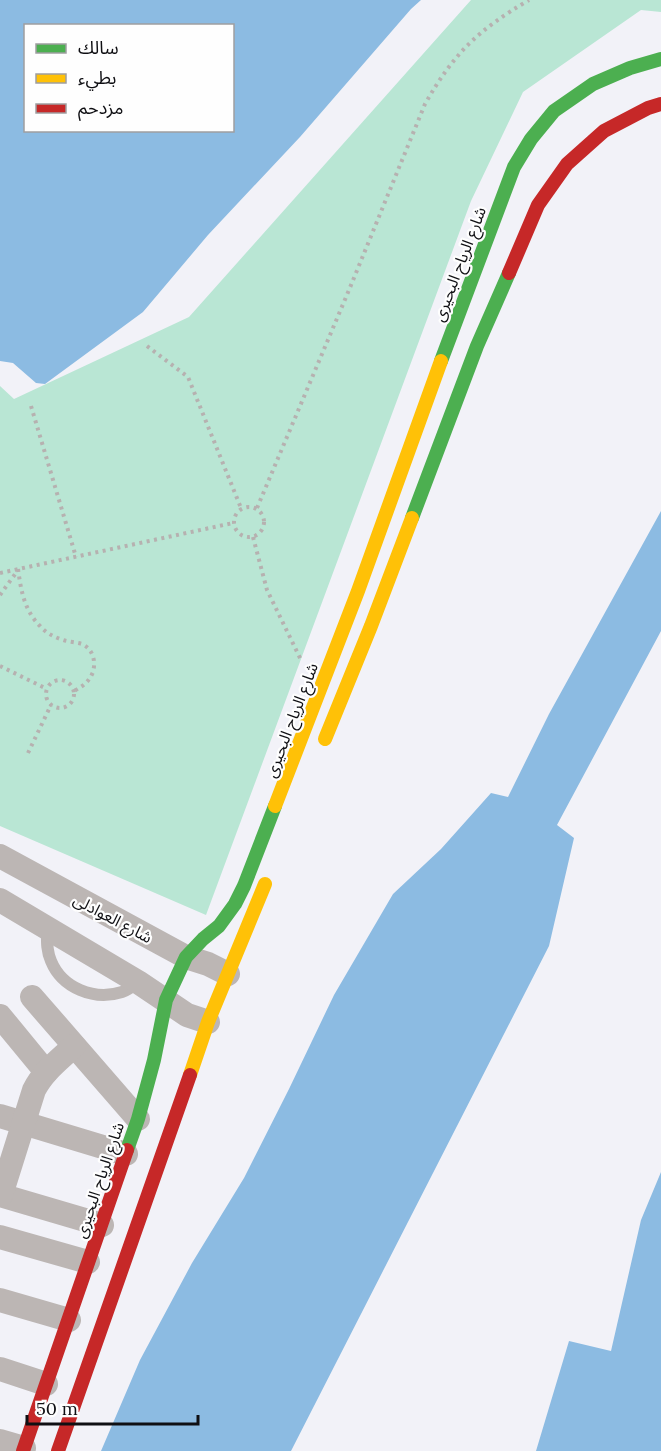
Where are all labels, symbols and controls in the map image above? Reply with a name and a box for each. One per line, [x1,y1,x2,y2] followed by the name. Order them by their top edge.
[24,24,234,132] legend
[78,36,119,59] text: سالك
[78,66,116,91] text: بطيء
[78,96,123,121] text: مزدحم
[428,204,493,325] street label: شارع الرياح البحيرى
[260,660,325,781] street label: شارع الرياح البحيرى
[69,889,156,950] street label: شارع العوادلى
[70,1119,131,1242] street label: شارع الرياح البحيرى
[27,1388,198,1426] scale bar
[36,1397,78,1420] text: 50 m

